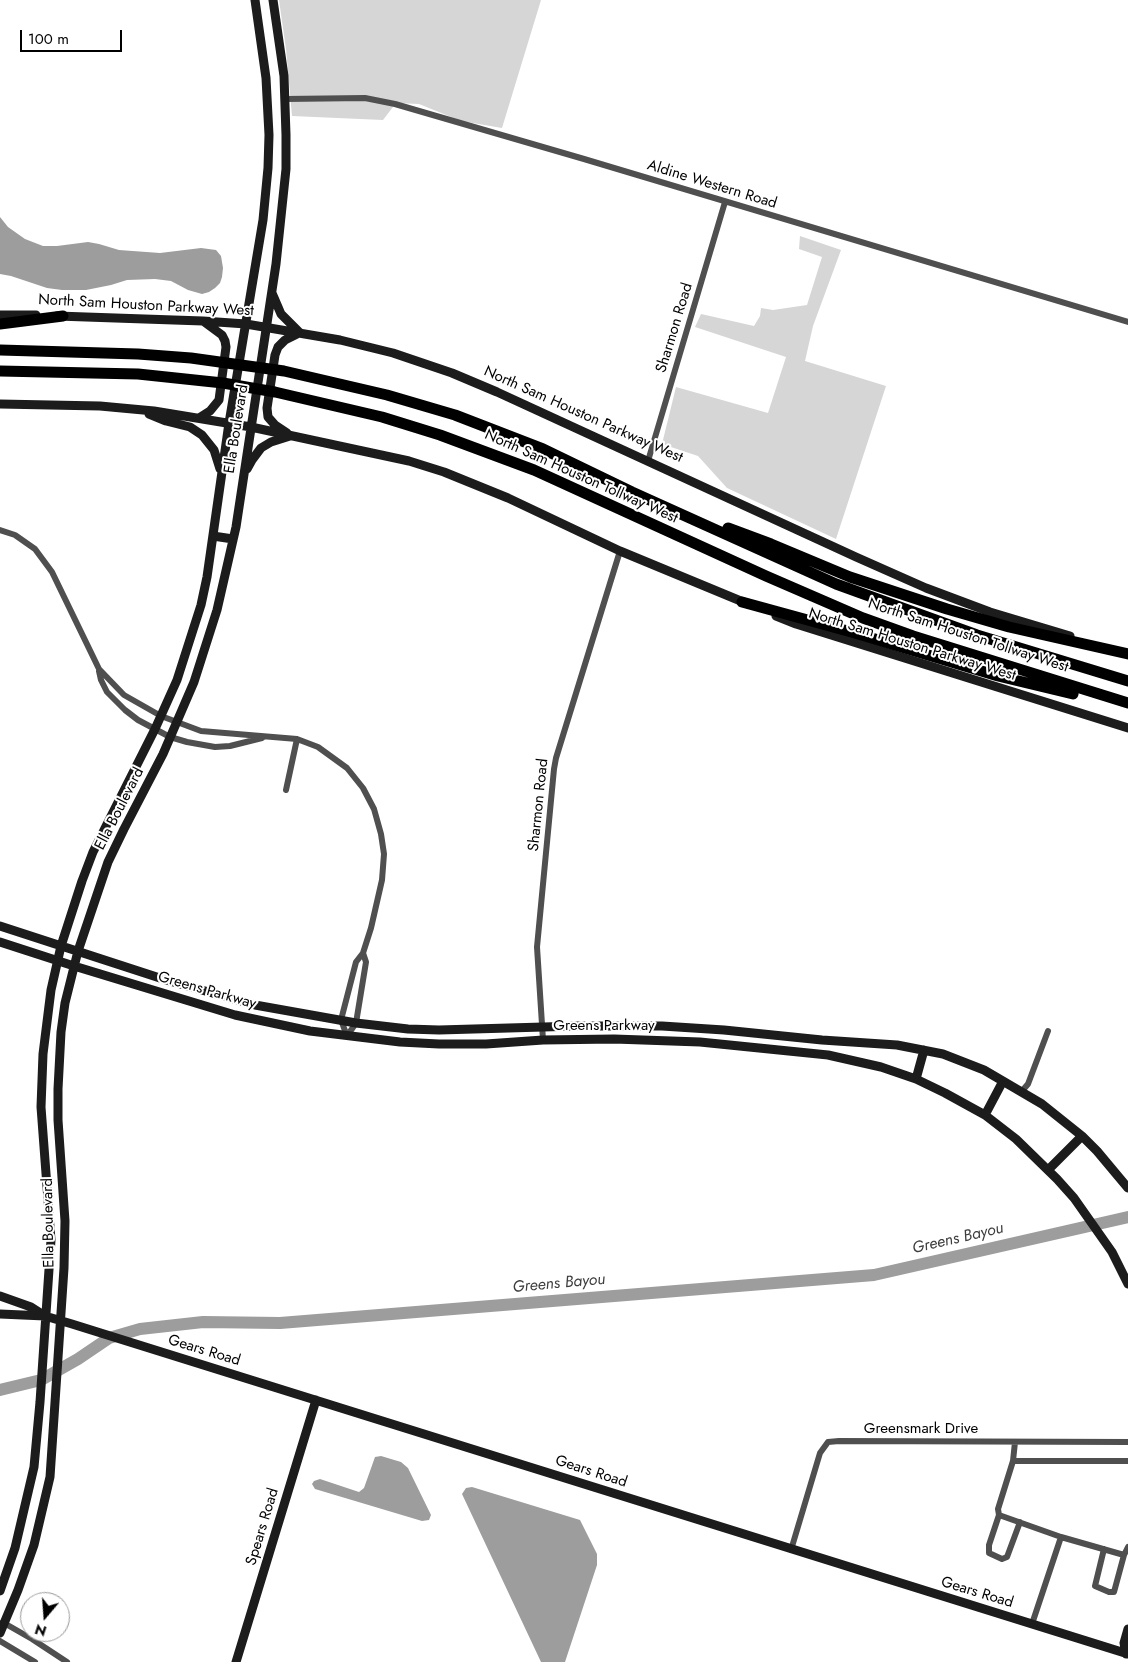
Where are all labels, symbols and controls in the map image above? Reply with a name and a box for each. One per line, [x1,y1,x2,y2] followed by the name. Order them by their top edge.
[22,20,125,52] scale bar
[28,28,69,50] text: 100 m
[645,157,779,213] street label: Aldine Western Road
[653,281,697,375] street label: Sharmon Road
[38,291,254,321] street label: North Sam Houston Parkway West
[481,363,685,467] street label: North Sam Houston Parkway West
[221,383,253,475] street label: Ella Boulevard
[482,426,680,528] street label: North Sam Houston Tollway West
[866,595,1070,677] street label: North Sam Houston Tollway West
[806,605,1018,685] street label: North Sam Houston Parkway West
[525,758,553,852] street label: Sharmon Road
[92,765,148,853] street label: Ella Boulevard
[156,968,258,1014] street label: Greens Parkway
[553,1017,655,1035] street label: Greens Parkway
[39,1178,59,1268] street label: Ella Boulevard
[911,1219,1005,1259] water label: Greens Bayou
[512,1270,606,1298] water label: Greens Bayou
[166,1331,242,1371] street label: Gears Road
[864,1420,978,1438] street label: Greensmark Drive
[553,1452,629,1492] street label: Gears Road
[243,1486,283,1568] street label: Spears Road
[939,1573,1015,1613] street label: Gears Road
[20,1592,70,1642] north arrow
[32,1619,49,1642] text: N

